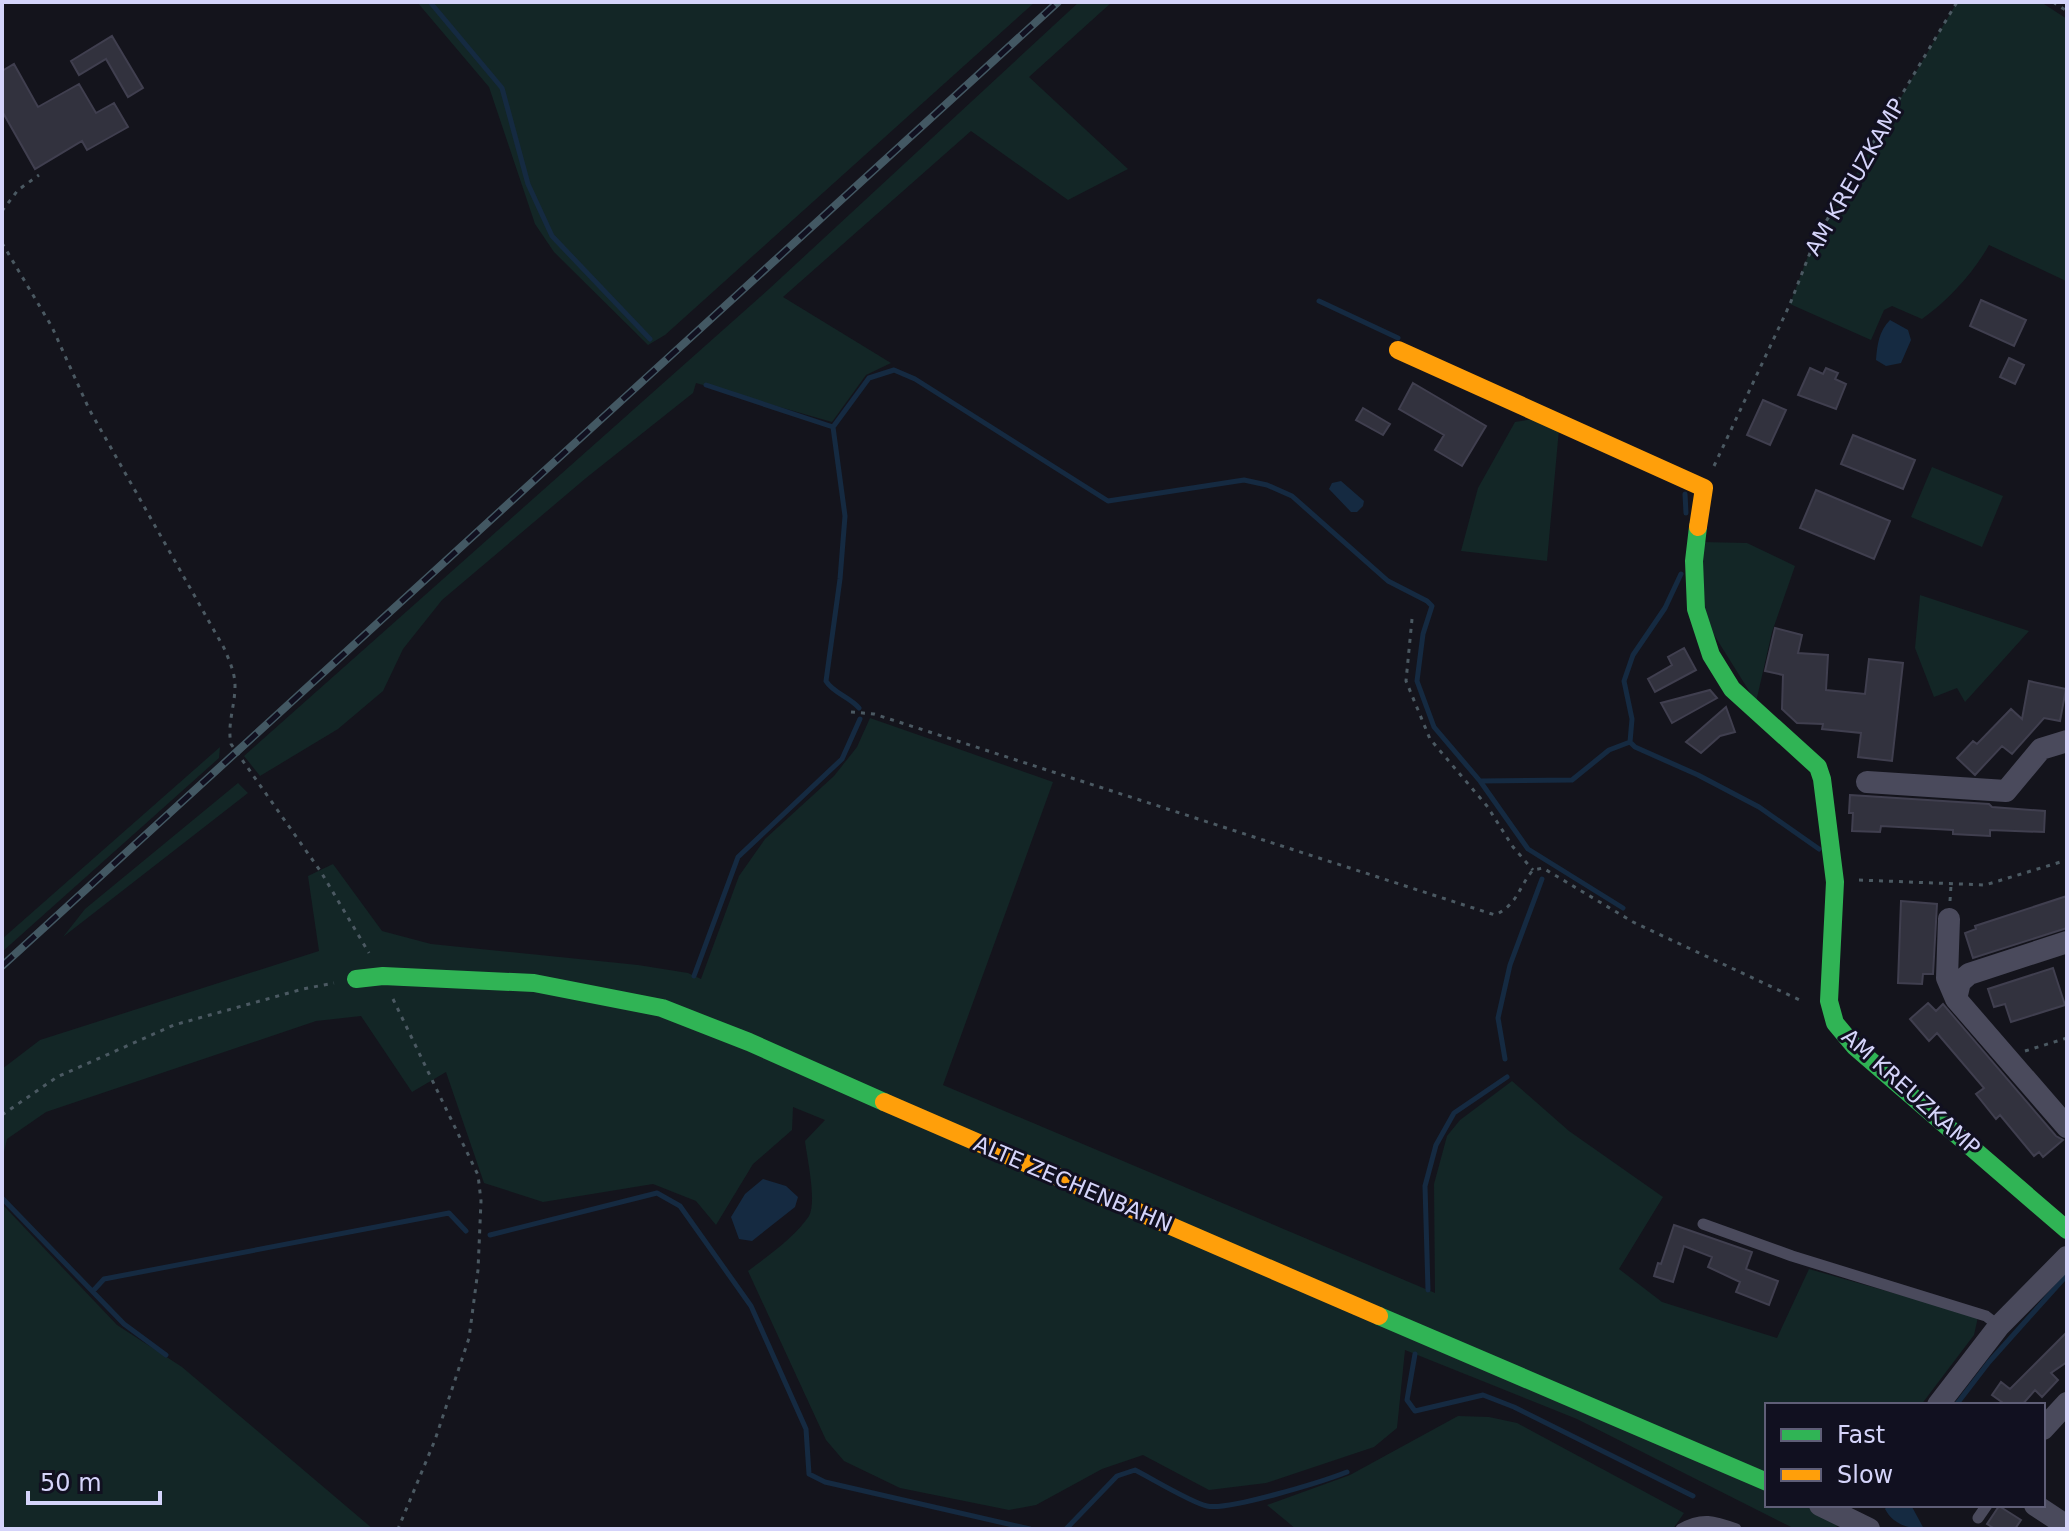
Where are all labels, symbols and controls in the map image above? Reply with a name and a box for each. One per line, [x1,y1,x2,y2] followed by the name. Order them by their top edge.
[1800,94,1910,260] street label: AM KREUZKAMP
[1837,1024,1985,1160] street label: AM KREUZKAMP
[970,1131,1176,1237] street label: ALTE ZECHENBAHN
[1765,1403,2045,1507] legend
[1837,1421,1885,1449] text: Fast
[28,1455,160,1505] scale bar
[1837,1461,1893,1489] text: Slow
[40,1469,102,1497] text: 50 m

